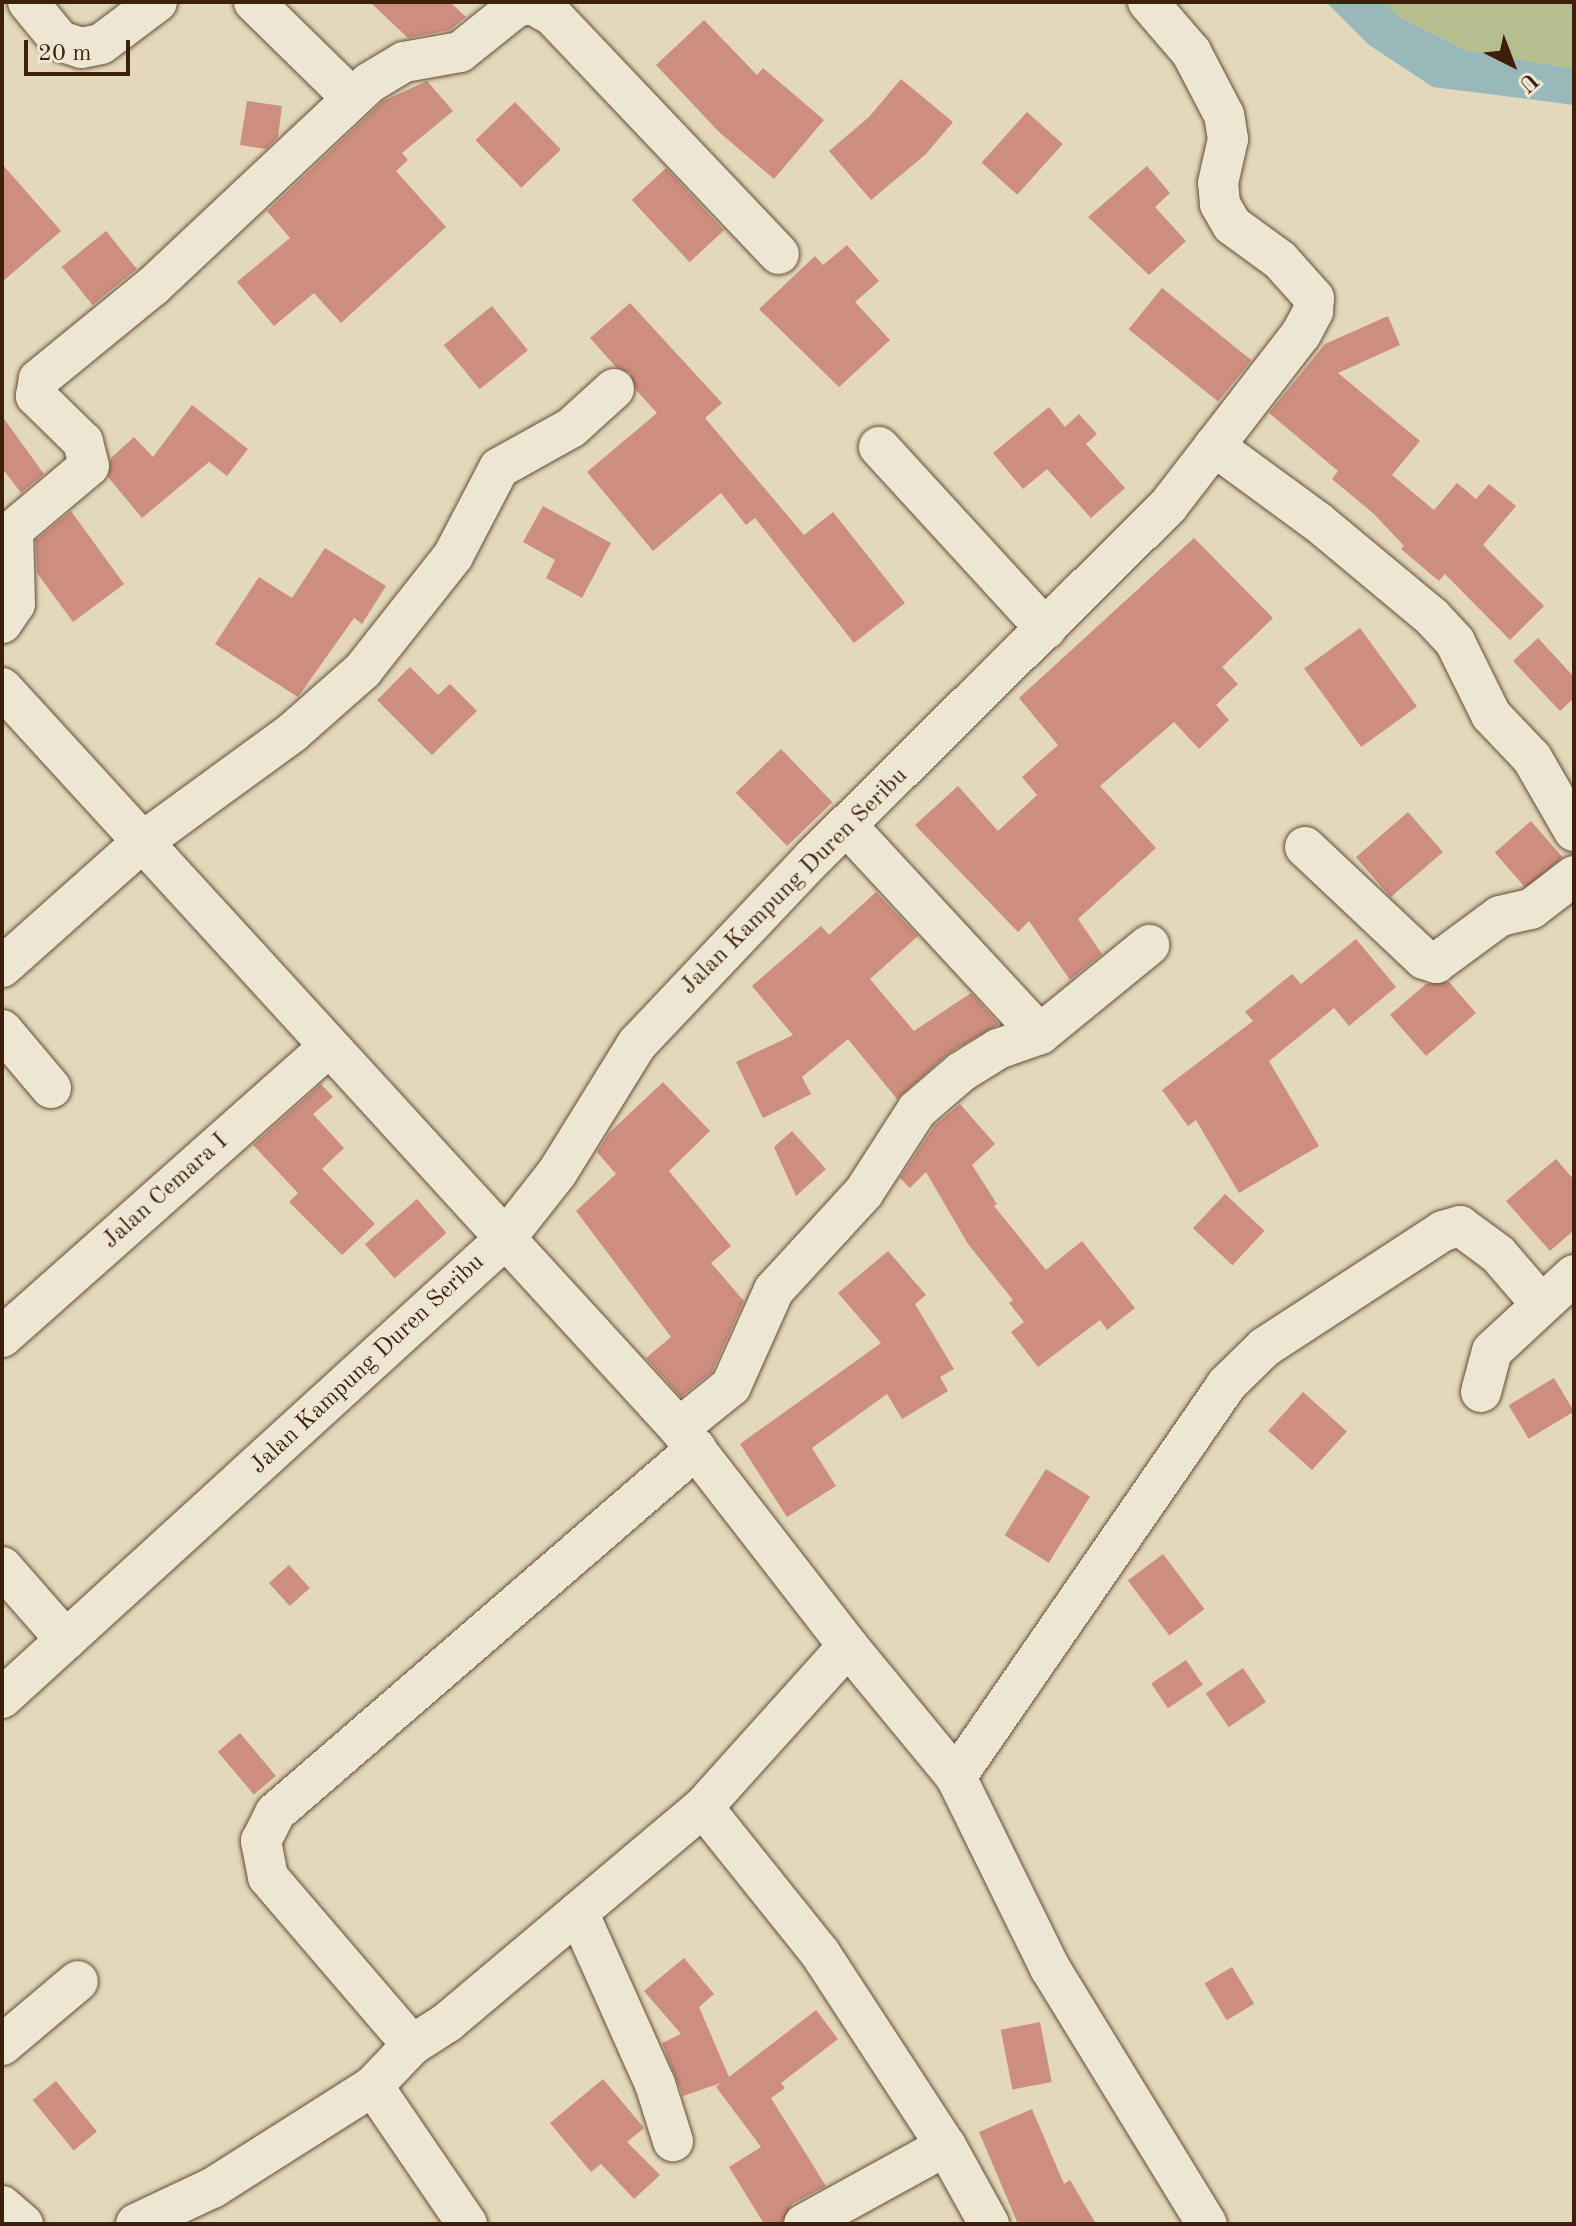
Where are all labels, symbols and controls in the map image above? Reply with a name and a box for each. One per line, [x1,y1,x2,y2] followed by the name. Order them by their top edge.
[28,24,134,74] scale bar
[1472,24,1552,104] north arrow
[38,42,92,66] text: 20 m
[1514,68,1542,96] text: U
[675,762,915,1002] street label: Jalan Kampung Duren Seribu
[97,1128,235,1256] street label: Jalan Cemara I
[245,1249,491,1481] street label: Jalan Kampung Duren Seribu

